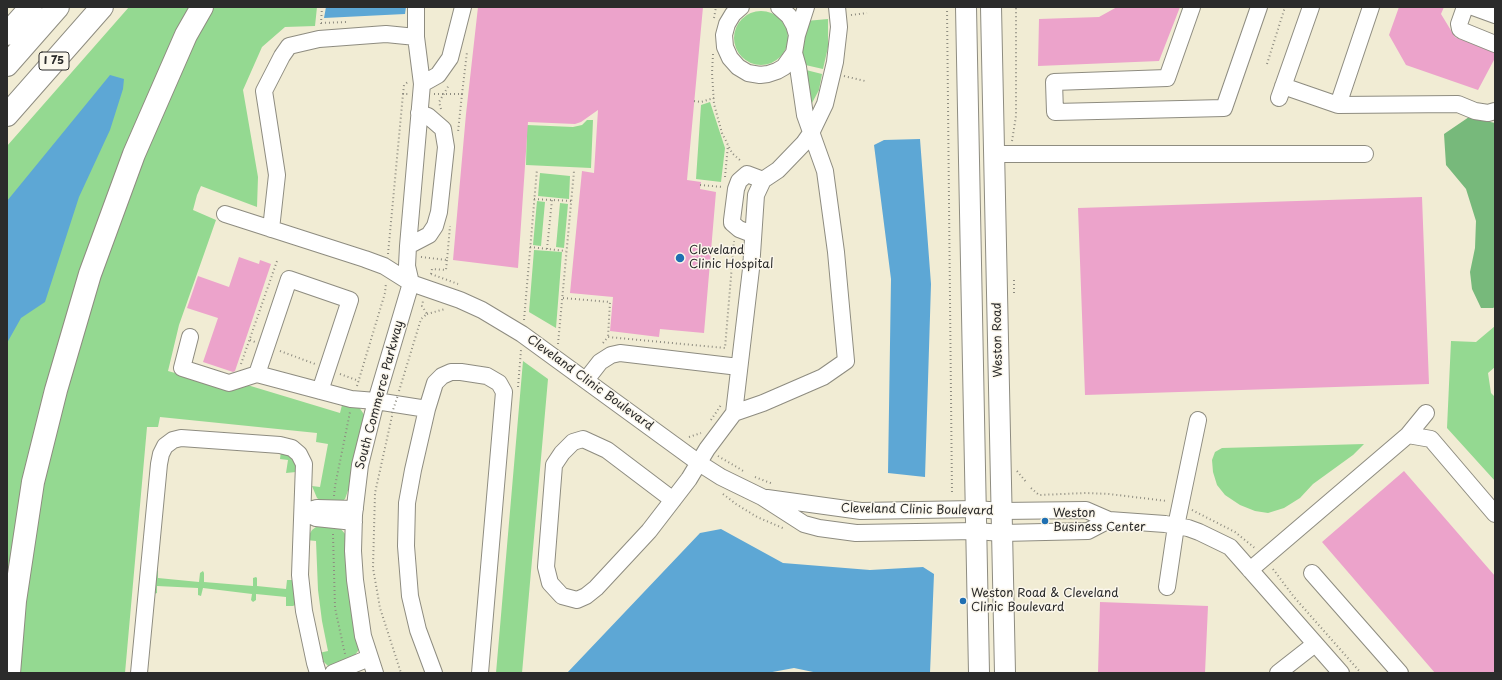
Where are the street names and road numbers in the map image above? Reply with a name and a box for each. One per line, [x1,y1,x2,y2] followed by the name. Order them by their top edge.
[39,52,69,70] road number: I 75
[990,302,1006,378] street label: Weston Road
[353,319,407,471] street label: South Commerce Parkway
[524,332,656,434] street label: Cleveland Clinic Boulevard
[841,501,993,519] street label: Cleveland Clinic Boulevard

